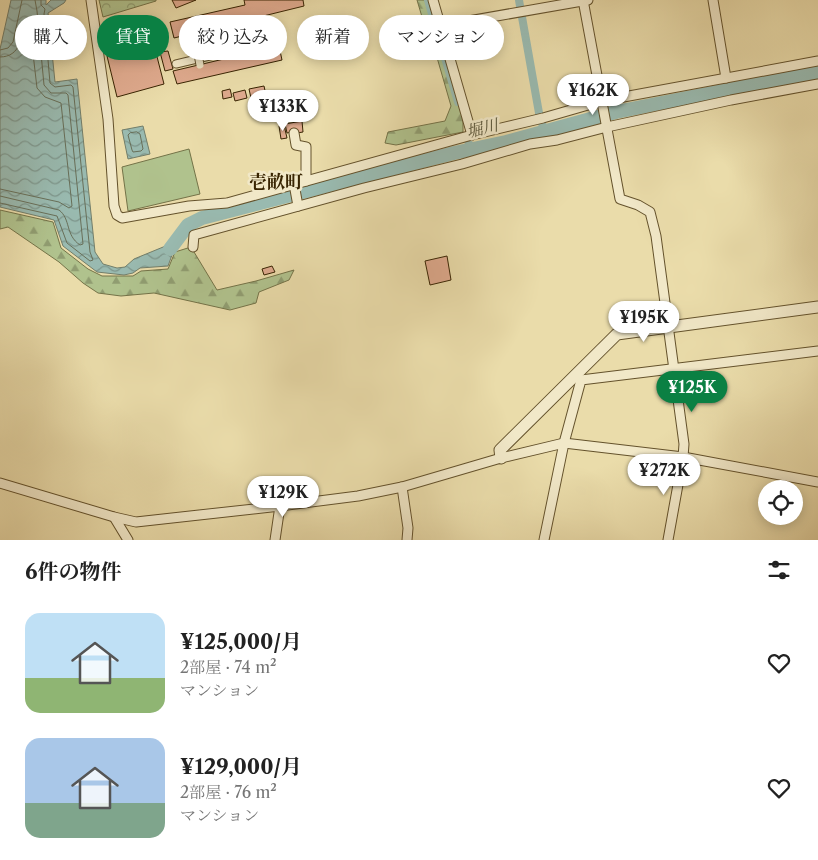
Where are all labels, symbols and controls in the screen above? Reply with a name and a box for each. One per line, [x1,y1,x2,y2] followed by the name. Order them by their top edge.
[15,15,87,60] chip: 購入
[97,15,169,60] chip: 賃貸
[179,15,287,60] chip: 絞り込み
[297,15,369,60] chip: 新着
[379,15,504,60] chip: マンション
[558,74,628,116] pin: ¥162K
[568,80,618,100] text: ¥162K
[248,90,318,132] pin: ¥133K
[258,96,308,116] text: ¥133K
[464,114,502,142] water label: 堀川
[249,171,303,193] district label: 壱畝町
[609,300,679,343] pin: ¥195K
[619,307,669,327] text: ¥195K
[657,370,727,413] pin: ¥125K
[667,377,717,397] text: ¥125K
[629,454,699,496] pin: ¥272K
[639,460,689,480] text: ¥272K
[248,476,318,518] pin: ¥129K
[758,480,803,525] map controls
[758,480,803,525] button: locate
[258,482,308,502] text: ¥129K
[765,556,793,584] icon: filters
[25,559,122,584] text: 6件の物件
[180,629,302,654] text: ¥125,000/月
[65,633,125,693] icon: home
[765,649,793,677] icon: heart
[180,657,277,677] text: 2部屋 · 74 m²
[180,680,259,700] text: マンション
[180,754,302,779] text: ¥129,000/月
[65,758,125,818] icon: home
[765,774,793,802] icon: heart
[180,782,277,802] text: 2部屋 · 76 m²
[180,805,259,825] text: マンション

